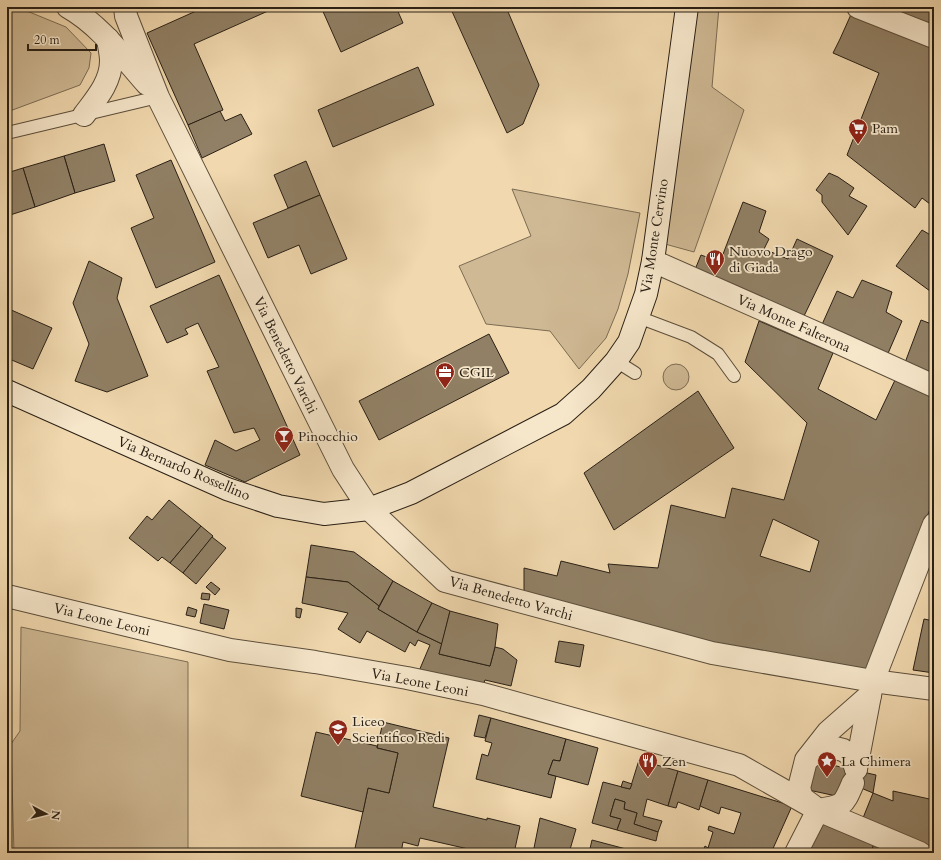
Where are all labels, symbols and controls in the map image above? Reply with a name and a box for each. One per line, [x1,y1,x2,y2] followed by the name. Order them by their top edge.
[28,26,96,52] scale bar
[34,32,61,48] text: 20 m
[847,117,869,145] supermarket icon: Pam
[872,119,898,138] place label: Pam
[636,177,673,295] street label: Via Monte Cervino
[729,242,813,277] place label: Nuovo Drago di Giada
[704,248,726,276] restaurant icon: Nuovo Drago di Giada
[734,290,854,357] street label: Via Monte Falterona
[249,294,322,417] street label: Via Benedetto Varchi
[434,361,456,389] office icon: CGIL
[459,363,495,382] place label: CGIL
[273,425,295,453] bar icon: Pinocchio
[298,427,358,446] place label: Pinocchio
[115,432,253,505] street label: Via Bernardo Rossellino
[447,572,575,625] street label: Via Benedetto Varchi
[52,598,152,641] street label: Via Leone Leoni
[370,664,470,701] street label: Via Leone Leoni
[352,712,445,747] place label: Liceo Scientifico Redi
[327,718,349,746] school or university icon: Liceo Scientifico Redi
[637,750,659,778] restaurant icon: Zen
[816,750,838,778] place icon: La Chimera
[662,752,686,771] place label: Zen
[841,752,911,771] place label: La Chimera
[26,794,66,834] north arrow
[47,810,63,821] text: N

